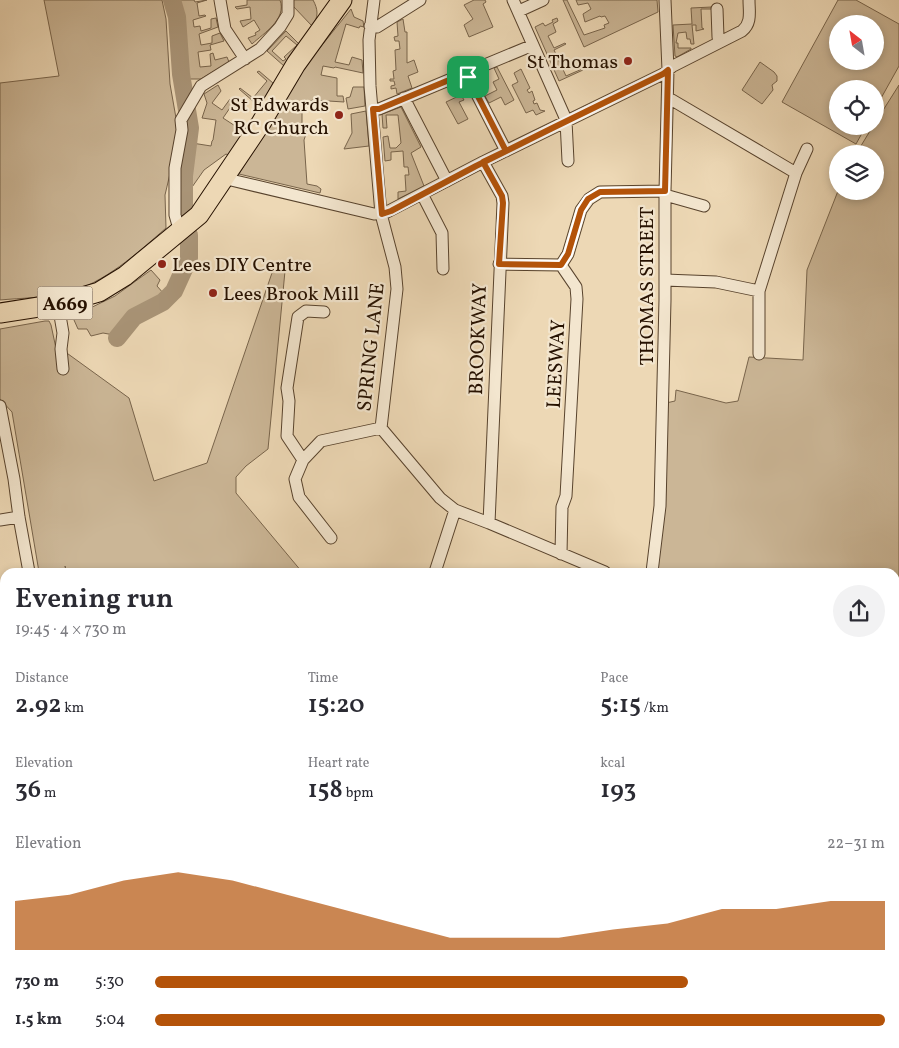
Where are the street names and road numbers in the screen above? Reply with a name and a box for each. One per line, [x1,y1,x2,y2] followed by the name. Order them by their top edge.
[634,206,662,366] street label: THOMAS STREET
[351,282,393,413] street label: SPRING LANE
[463,282,495,396] street label: BROOKWAY
[38,286,92,320] road number: A669
[541,319,573,409] street label: LEESWAY

